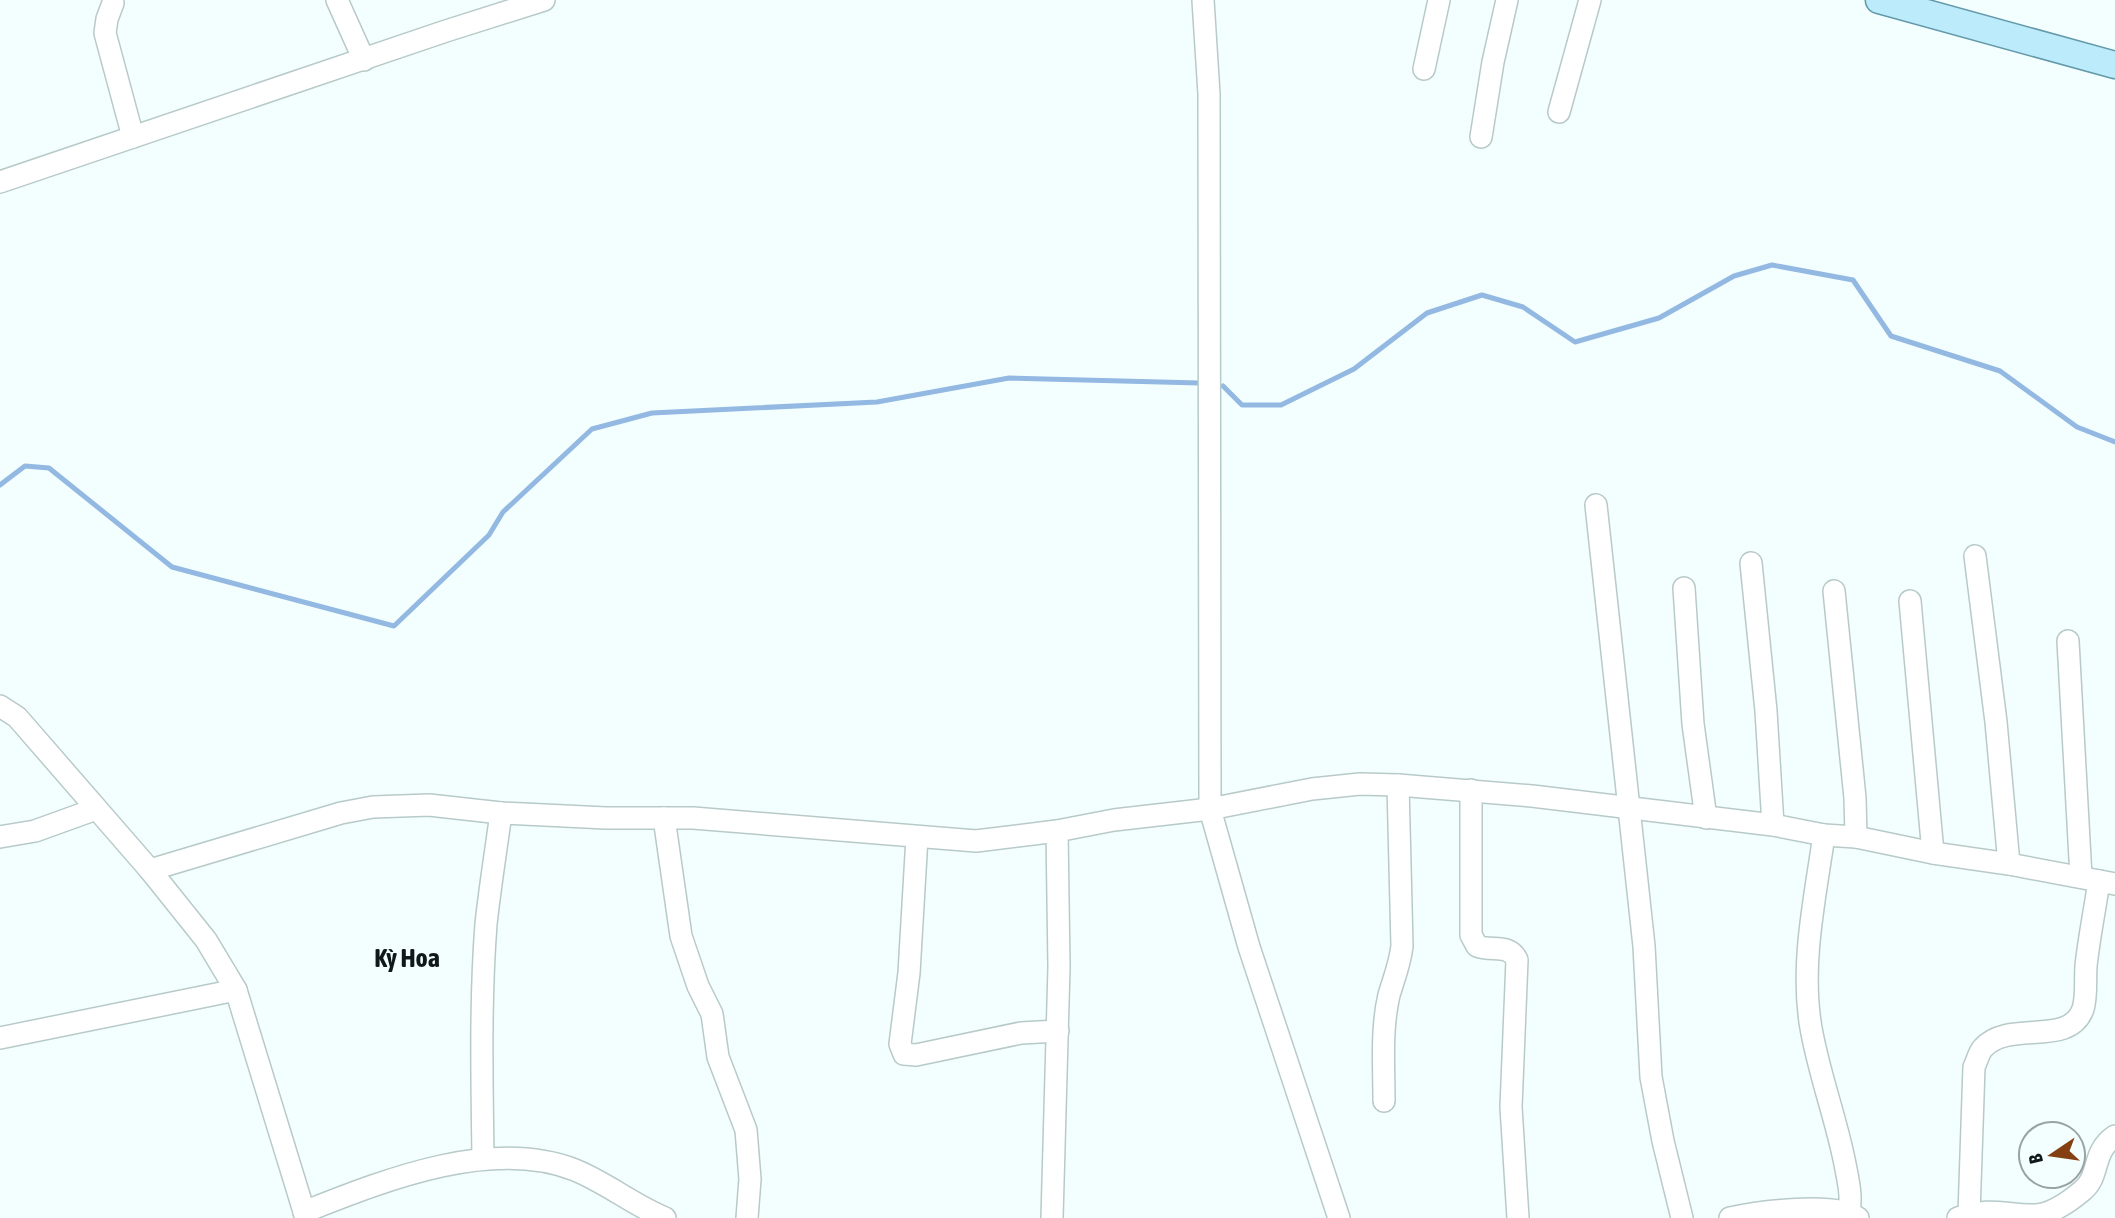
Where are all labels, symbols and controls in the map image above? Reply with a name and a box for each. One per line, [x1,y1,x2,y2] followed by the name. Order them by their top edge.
[374,943,440,973] district label: Kỳ Hoa
[2017,1120,2087,1190] north arrow
[2024,1152,2047,1166] text: B

